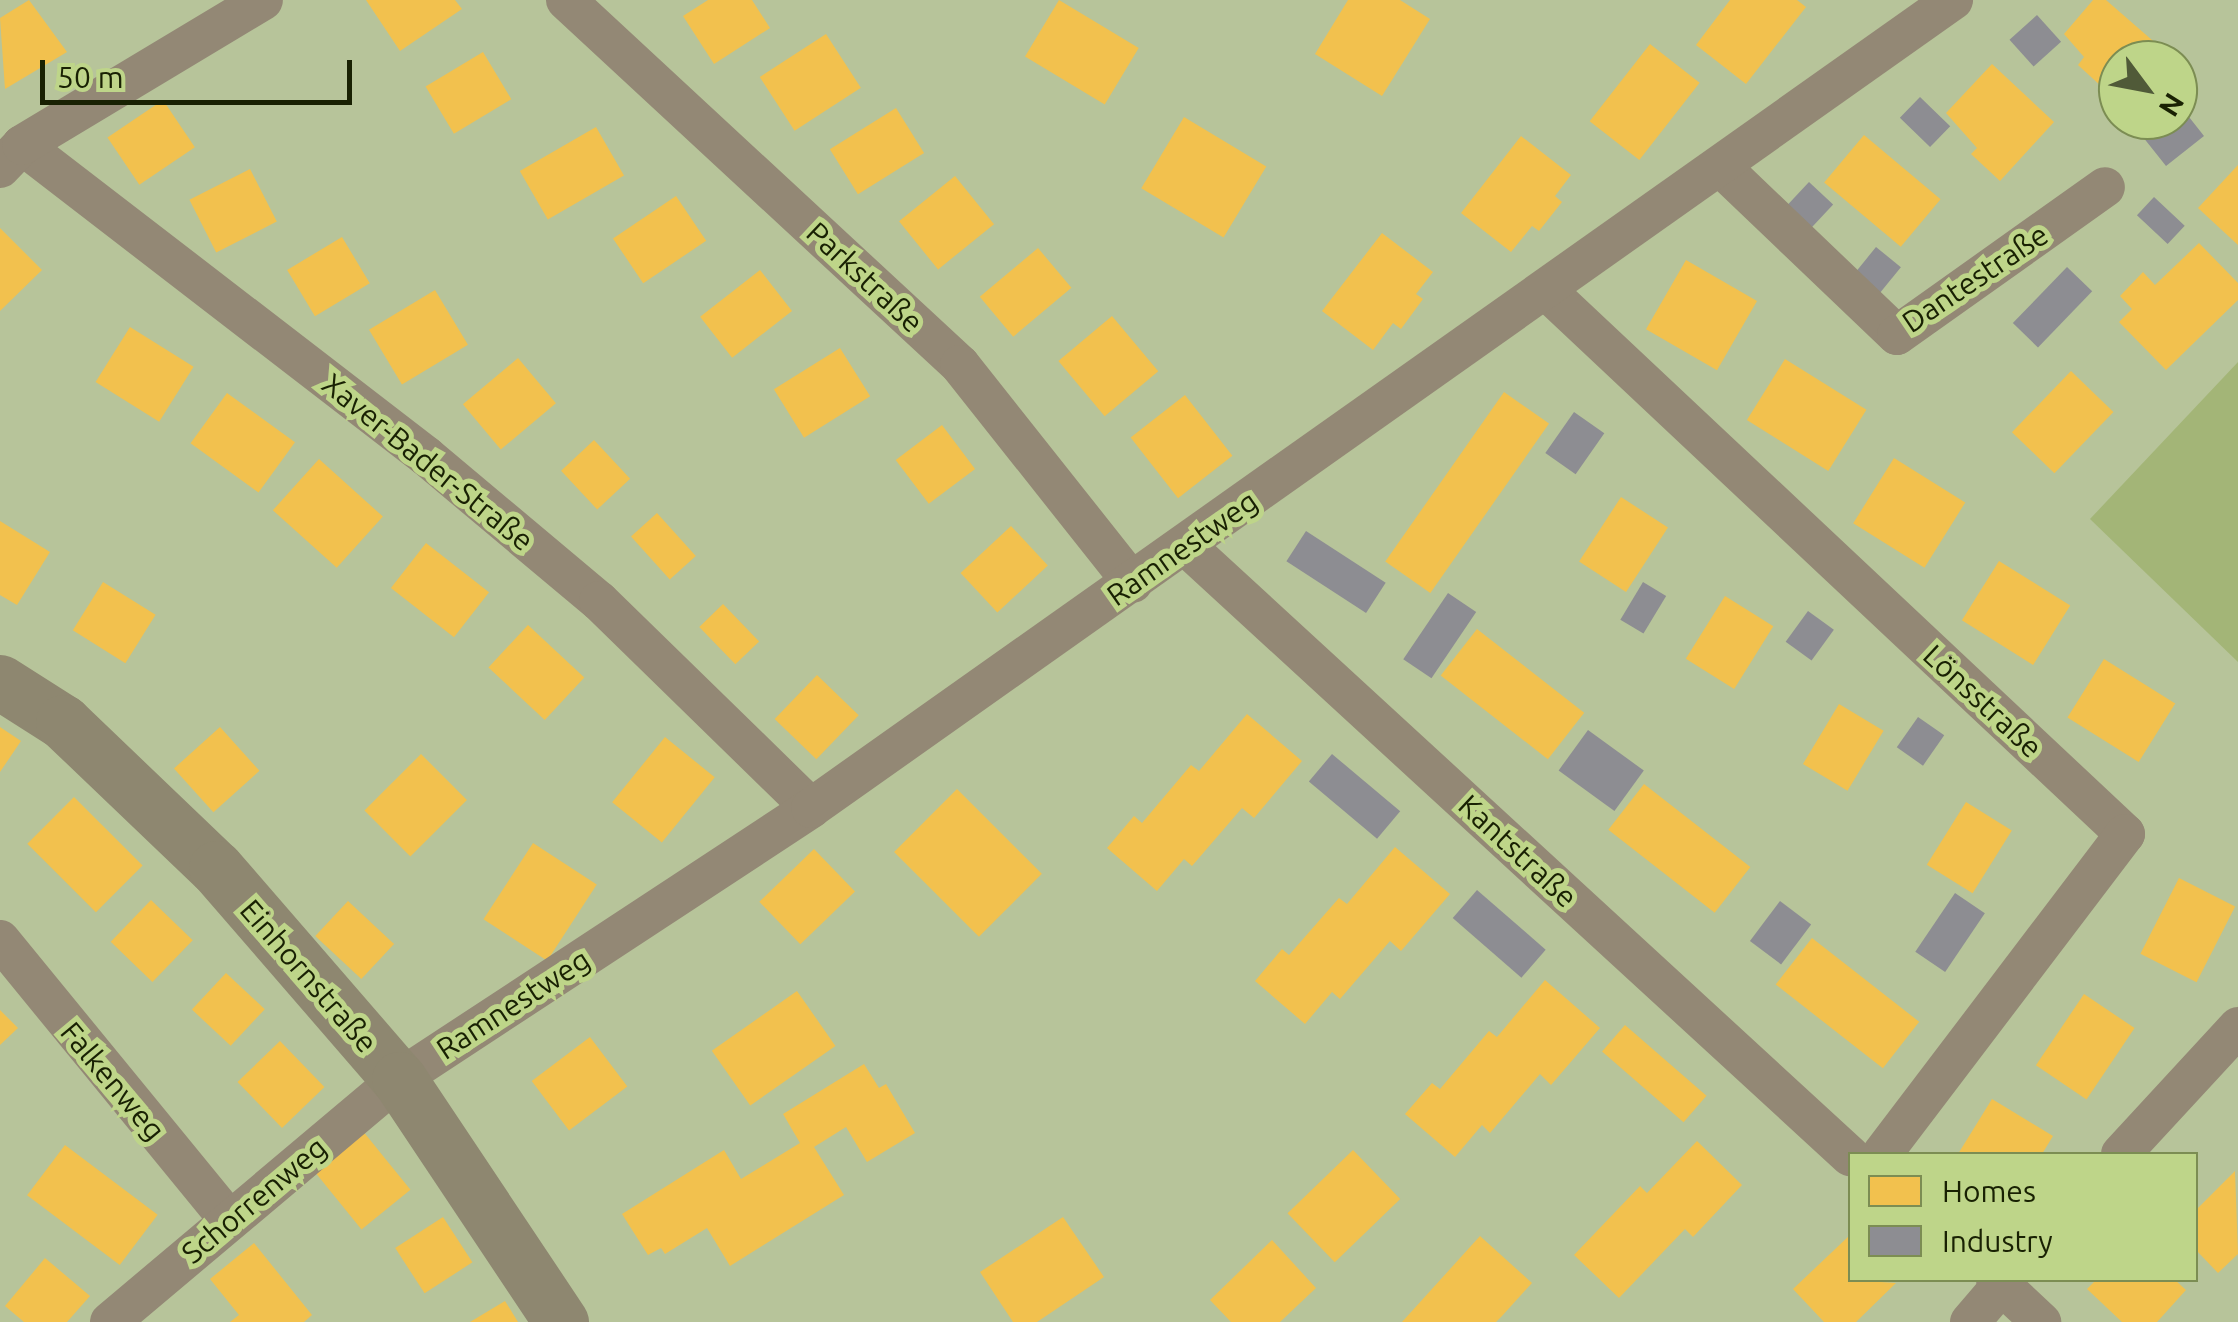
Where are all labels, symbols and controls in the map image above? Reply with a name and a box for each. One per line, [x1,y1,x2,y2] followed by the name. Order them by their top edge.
[45,40,358,102] scale bar
[2098,40,2198,140] north arrow
[57,60,124,94] text: 50 m
[2153,88,2191,122] text: N
[799,214,931,340] street label: Parkstraße
[1895,216,2055,340] street label: Dantestraße
[315,366,541,558] street label: Xaver-Bader-Straße
[1100,483,1264,613] street label: Ramnestweg
[1916,637,2050,765] street label: Lönsstraße
[1451,787,1585,915] street label: Kantstraße
[233,892,385,1060] street label: Einhornstraße
[430,941,596,1067] street label: Ramnestweg
[53,1015,173,1147] street label: Falkenweg
[174,1129,334,1271] street label: Schorrenweg
[1848,1152,2198,1282] legend
[1942,1174,2036,1208] text: Homes
[1942,1224,2053,1258] text: Industry

